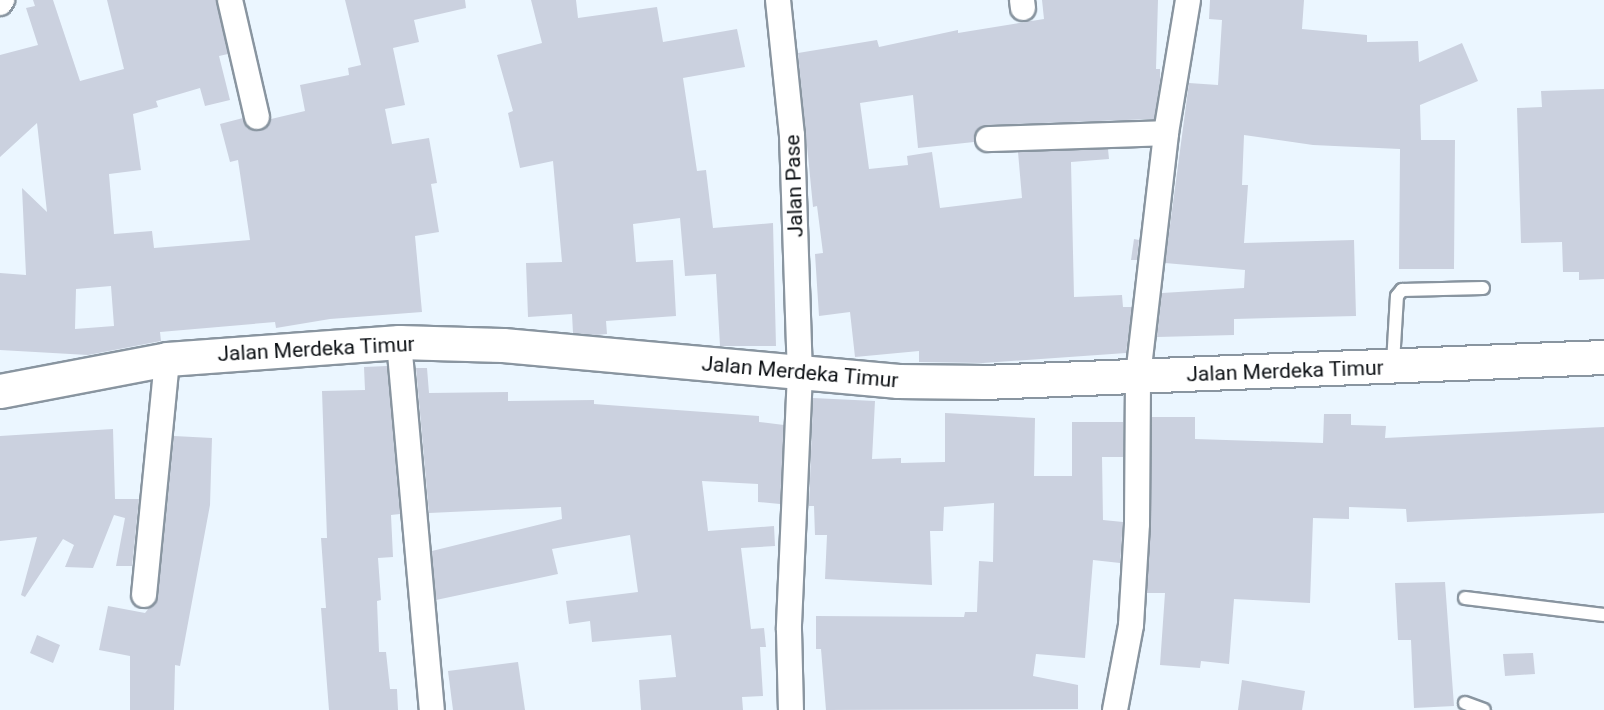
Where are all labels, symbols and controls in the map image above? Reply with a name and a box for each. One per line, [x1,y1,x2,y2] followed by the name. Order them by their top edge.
[780,134,808,238] street label: Jalan Pase
[217,331,415,367] street label: Jalan Merdeka Timur
[700,351,900,393] street label: Jalan Merdeka Timur
[1186,355,1384,387] street label: Jalan Merdeka Timur

